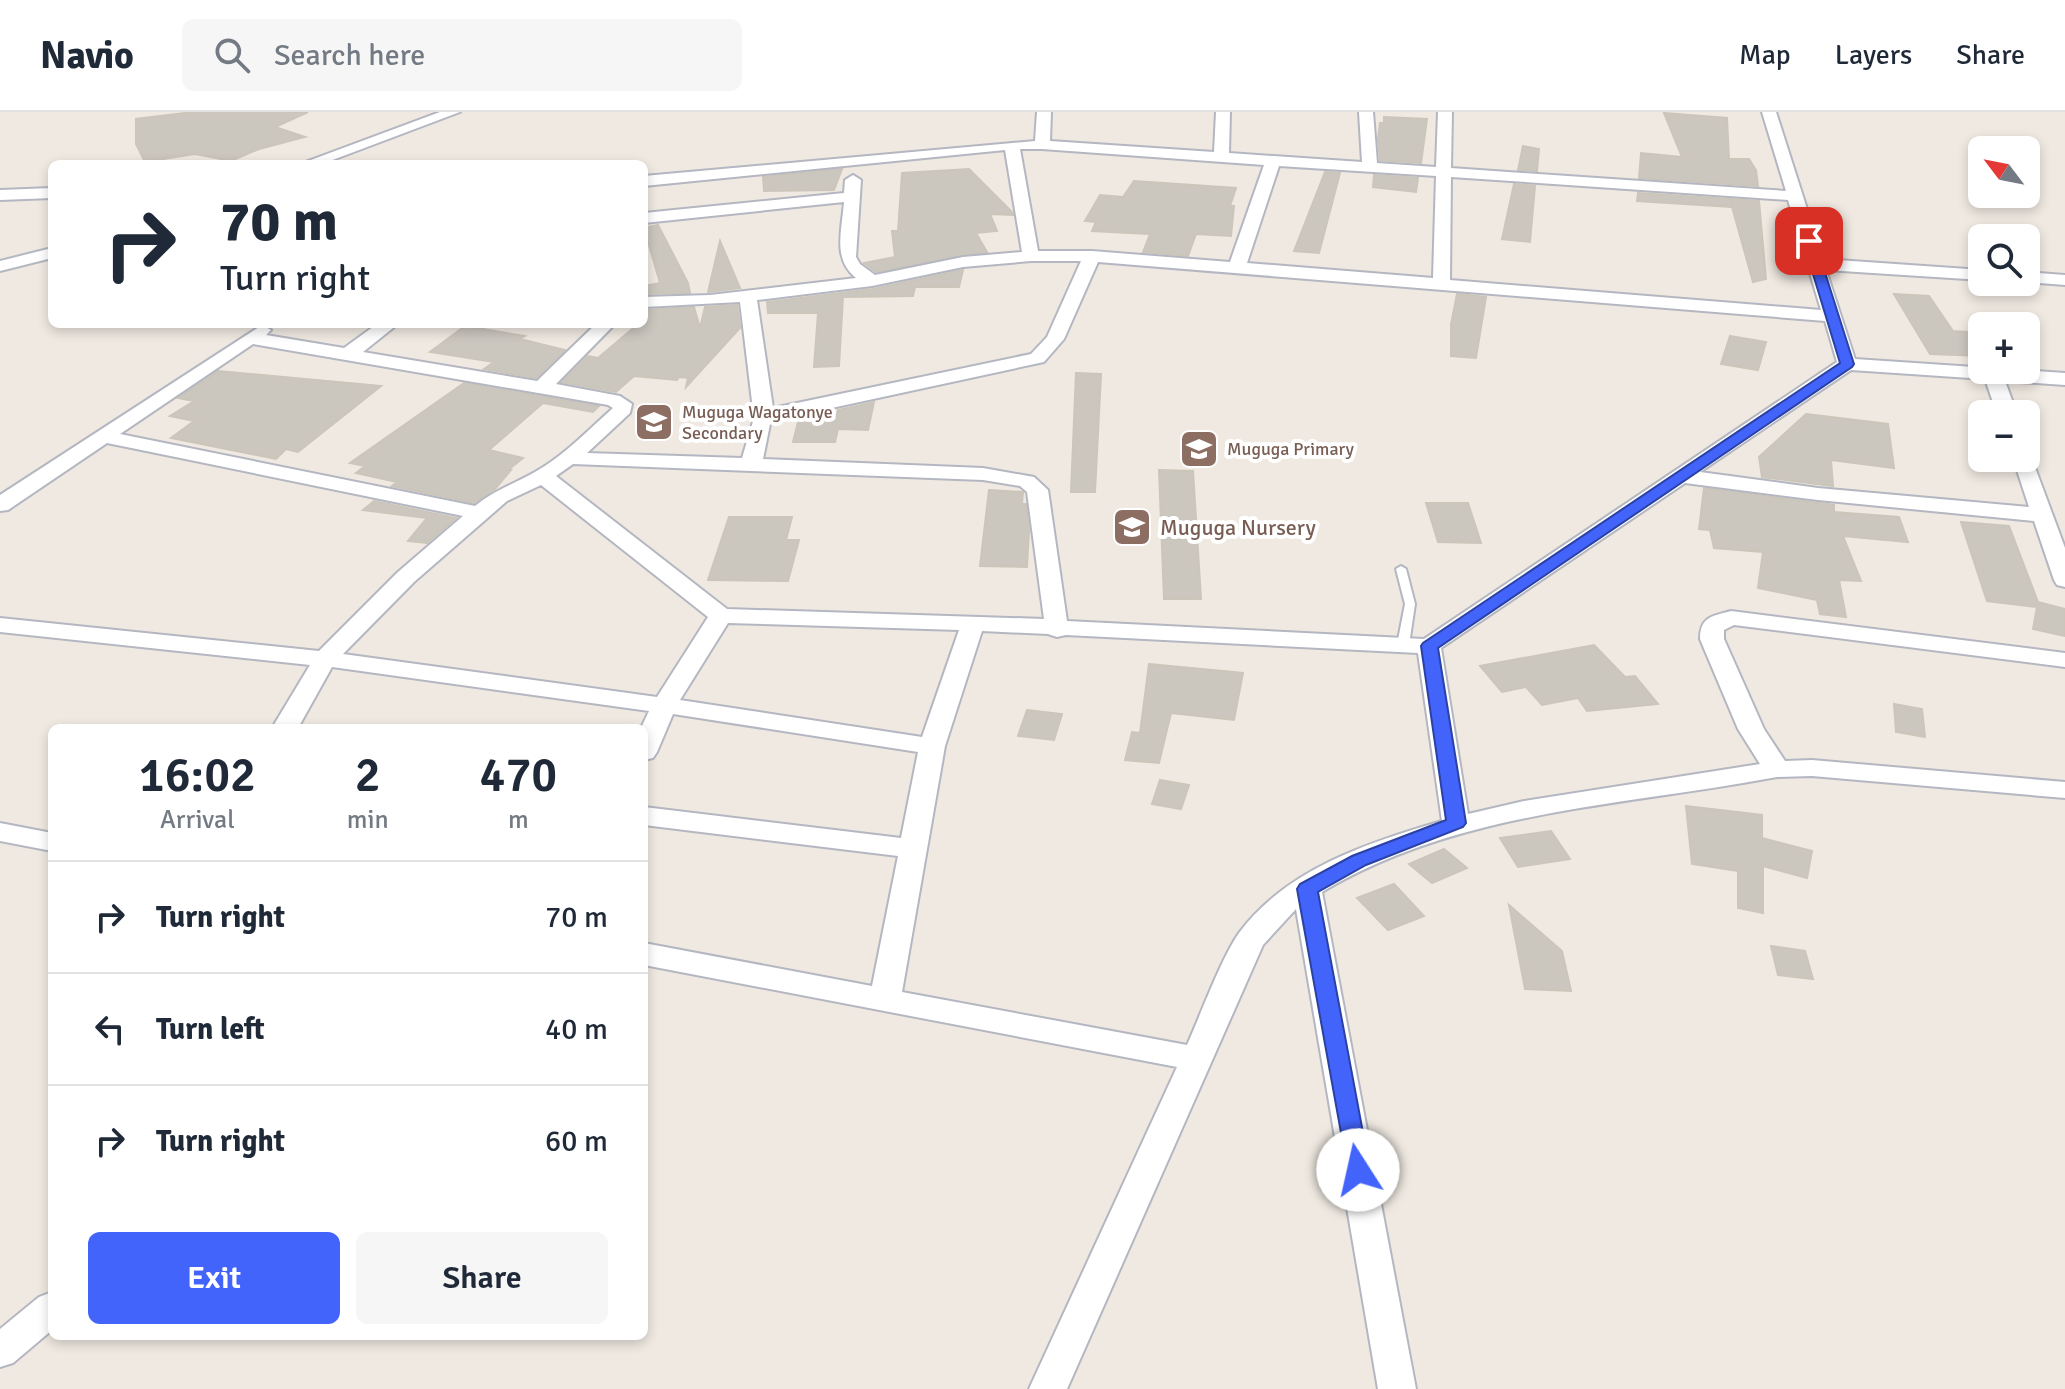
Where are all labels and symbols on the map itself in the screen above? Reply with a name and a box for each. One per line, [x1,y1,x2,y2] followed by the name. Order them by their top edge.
[1968,136,2040,208] north arrow
[1775,207,1843,275] pin
[633,401,675,443] school or university icon: Muguga Wagatonye Secondary
[682,401,833,444] place label: Muguga Wagatonye Secondary
[1178,428,1220,470] school or university icon: Muguga Primary
[1227,438,1355,460] place label: Muguga Primary
[1111,506,1153,548] school or university icon: Muguga Nursery
[1160,514,1316,541] place label: Muguga Nursery
[1316,1128,1400,1212] position arrow

